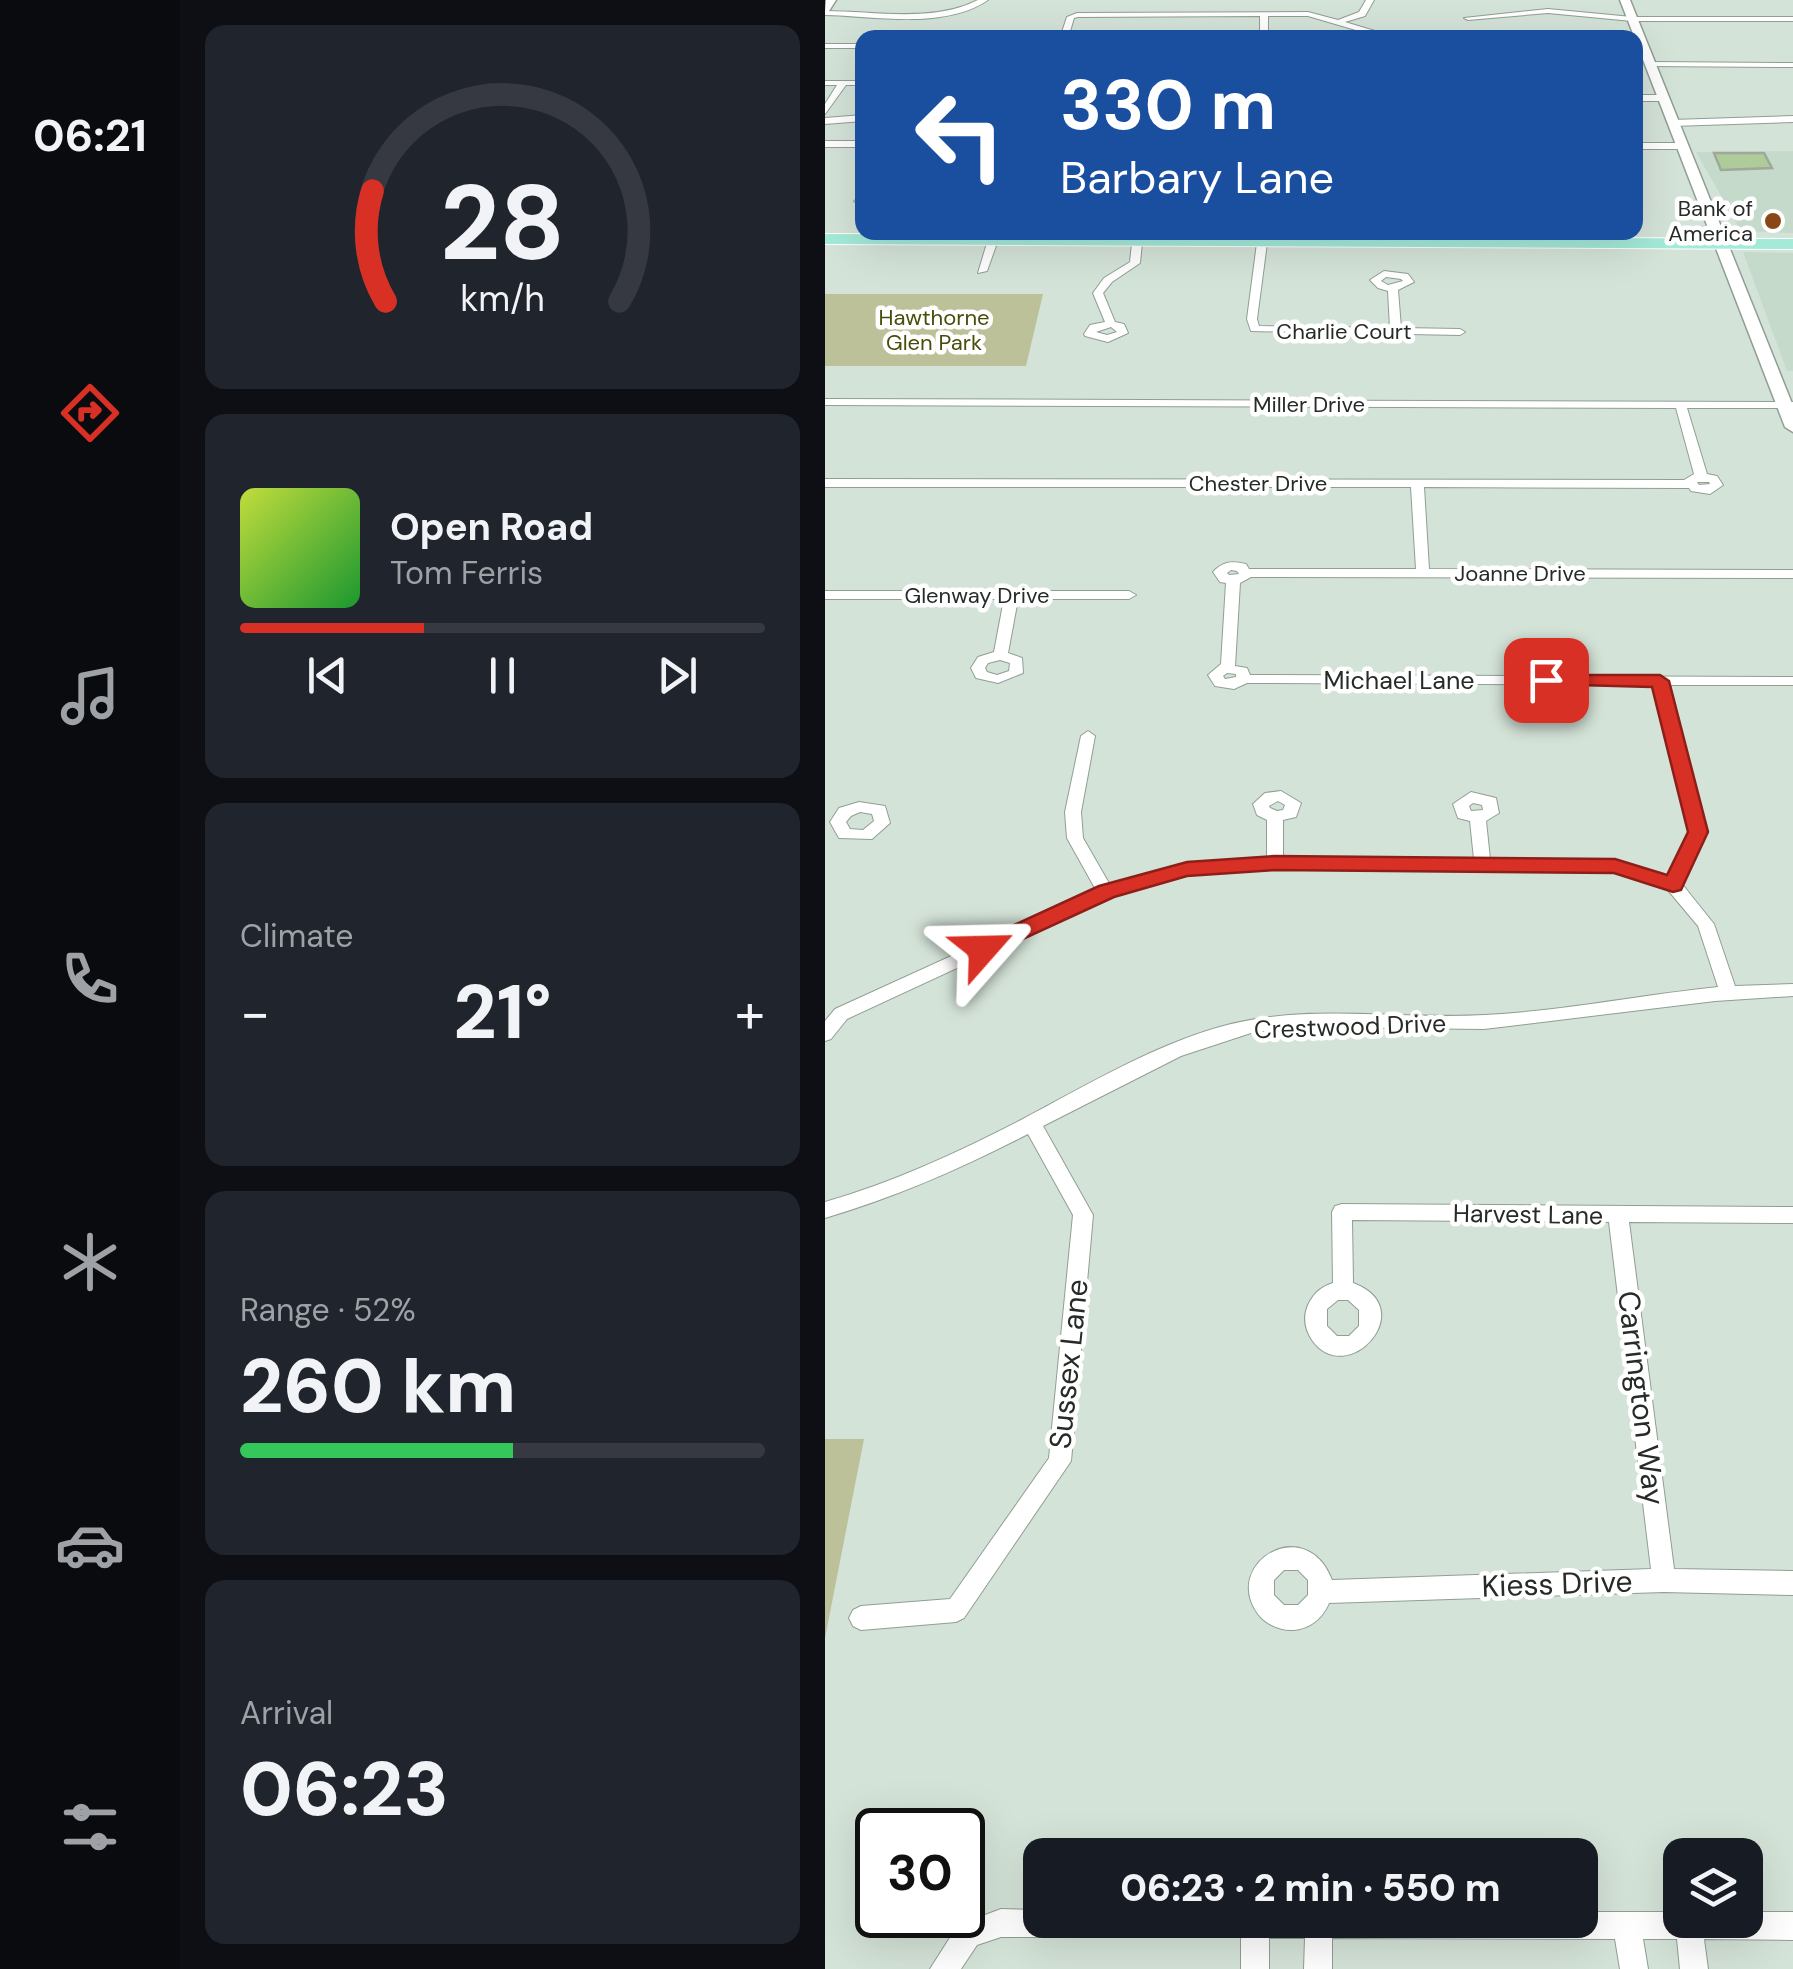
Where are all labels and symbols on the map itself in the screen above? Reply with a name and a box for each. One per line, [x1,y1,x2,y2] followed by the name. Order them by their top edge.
[1668,194,1753,248] place label: Bank of America
[1762,210,1784,232] marker: Bank of America
[878,303,990,357] park label: Hawthorne Glen Park
[1276,317,1412,346] street label: Charlie Court
[1253,390,1365,419] street label: Miller Drive
[1189,469,1327,498] street label: Chester Drive
[1454,559,1586,588] street label: Joanne Drive
[905,581,1049,610] street label: Glenway Drive
[1504,638,1589,723] pin
[1323,664,1475,697] street label: Michael Lane
[931,897,1035,1001] position arrow
[1253,1007,1447,1046] street label: Crestwood Drive
[1453,1197,1603,1232] street label: Harvest Lane
[1040,1277,1097,1451] street label: Sussex Lane
[1609,1289,1674,1508] street label: Carrington Way
[1481,1561,1633,1606] street label: Kiess Drive
[855,1808,985,1938] speed limit sign: 30

